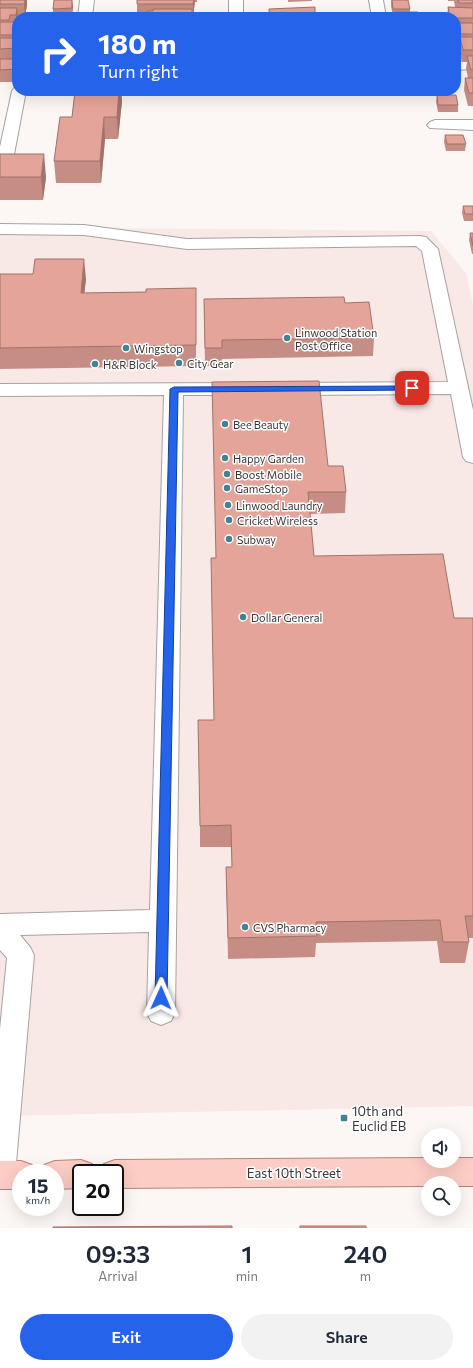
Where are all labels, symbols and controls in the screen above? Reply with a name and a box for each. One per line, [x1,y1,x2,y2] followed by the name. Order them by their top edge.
[98,26,176,60] text: 180 m
[32,28,84,80] icon: right
[98,60,178,82] text: Turn right
[295,326,377,352] place label: Linwood Station Post Office
[282,333,292,343] marker: Linwood Station Post Office
[134,342,183,355] place label: Wingstop
[121,343,131,353] marker: Wingstop
[187,357,234,370] place label: City Gear
[103,358,157,371] place label: H&R Block
[174,358,184,368] marker: City Gear
[90,359,100,369] marker: H&R Block
[395,371,429,405] pin
[401,377,423,399] icon: arrive
[233,418,289,431] place label: Bee Beauty
[220,419,230,429] marker: Bee Beauty
[233,452,304,465] place label: Happy Garden
[220,453,230,463] marker: Happy Garden
[235,468,302,481] place label: Boost Mobile
[222,469,232,479] marker: Boost Mobile
[235,482,288,495] place label: GameStop
[222,483,232,493] marker: GameStop
[236,499,323,512] place label: Linwood Laundry
[223,500,233,510] marker: Linwood Laundry
[237,514,318,527] place label: Cricket Wireless
[224,515,234,525] marker: Cricket Wireless
[237,533,276,546] place label: Subway
[224,534,234,544] marker: Subway
[251,611,322,624] place label: Dollar General
[238,612,248,622] marker: Dollar General
[253,921,327,934] place label: CVS Pharmacy
[240,922,250,932] marker: CVS Pharmacy
[140,977,182,1019] position arrow
[352,1103,406,1134] place label: 10th and Euclid EB
[339,1113,349,1123] marker: 10th and Euclid EB
[421,1128,461,1216] map controls
[421,1128,461,1168] button: sound
[72,1164,124,1216] speed limit sign: 20
[247,1165,341,1181] street label: East 10th Street
[28,1173,48,1197] text: 15
[421,1176,461,1216] button: search
[26,1194,50,1206] text: km/h
[86,1239,150,1268] text: 09:33
[241,1239,252,1268] text: 1
[344,1239,387,1268] text: 240
[98,1268,138,1284] text: Arrival
[236,1268,258,1284] text: min
[360,1268,371,1284] text: m
[20,1314,233,1360] button: Exit
[241,1314,453,1360] button: Share

